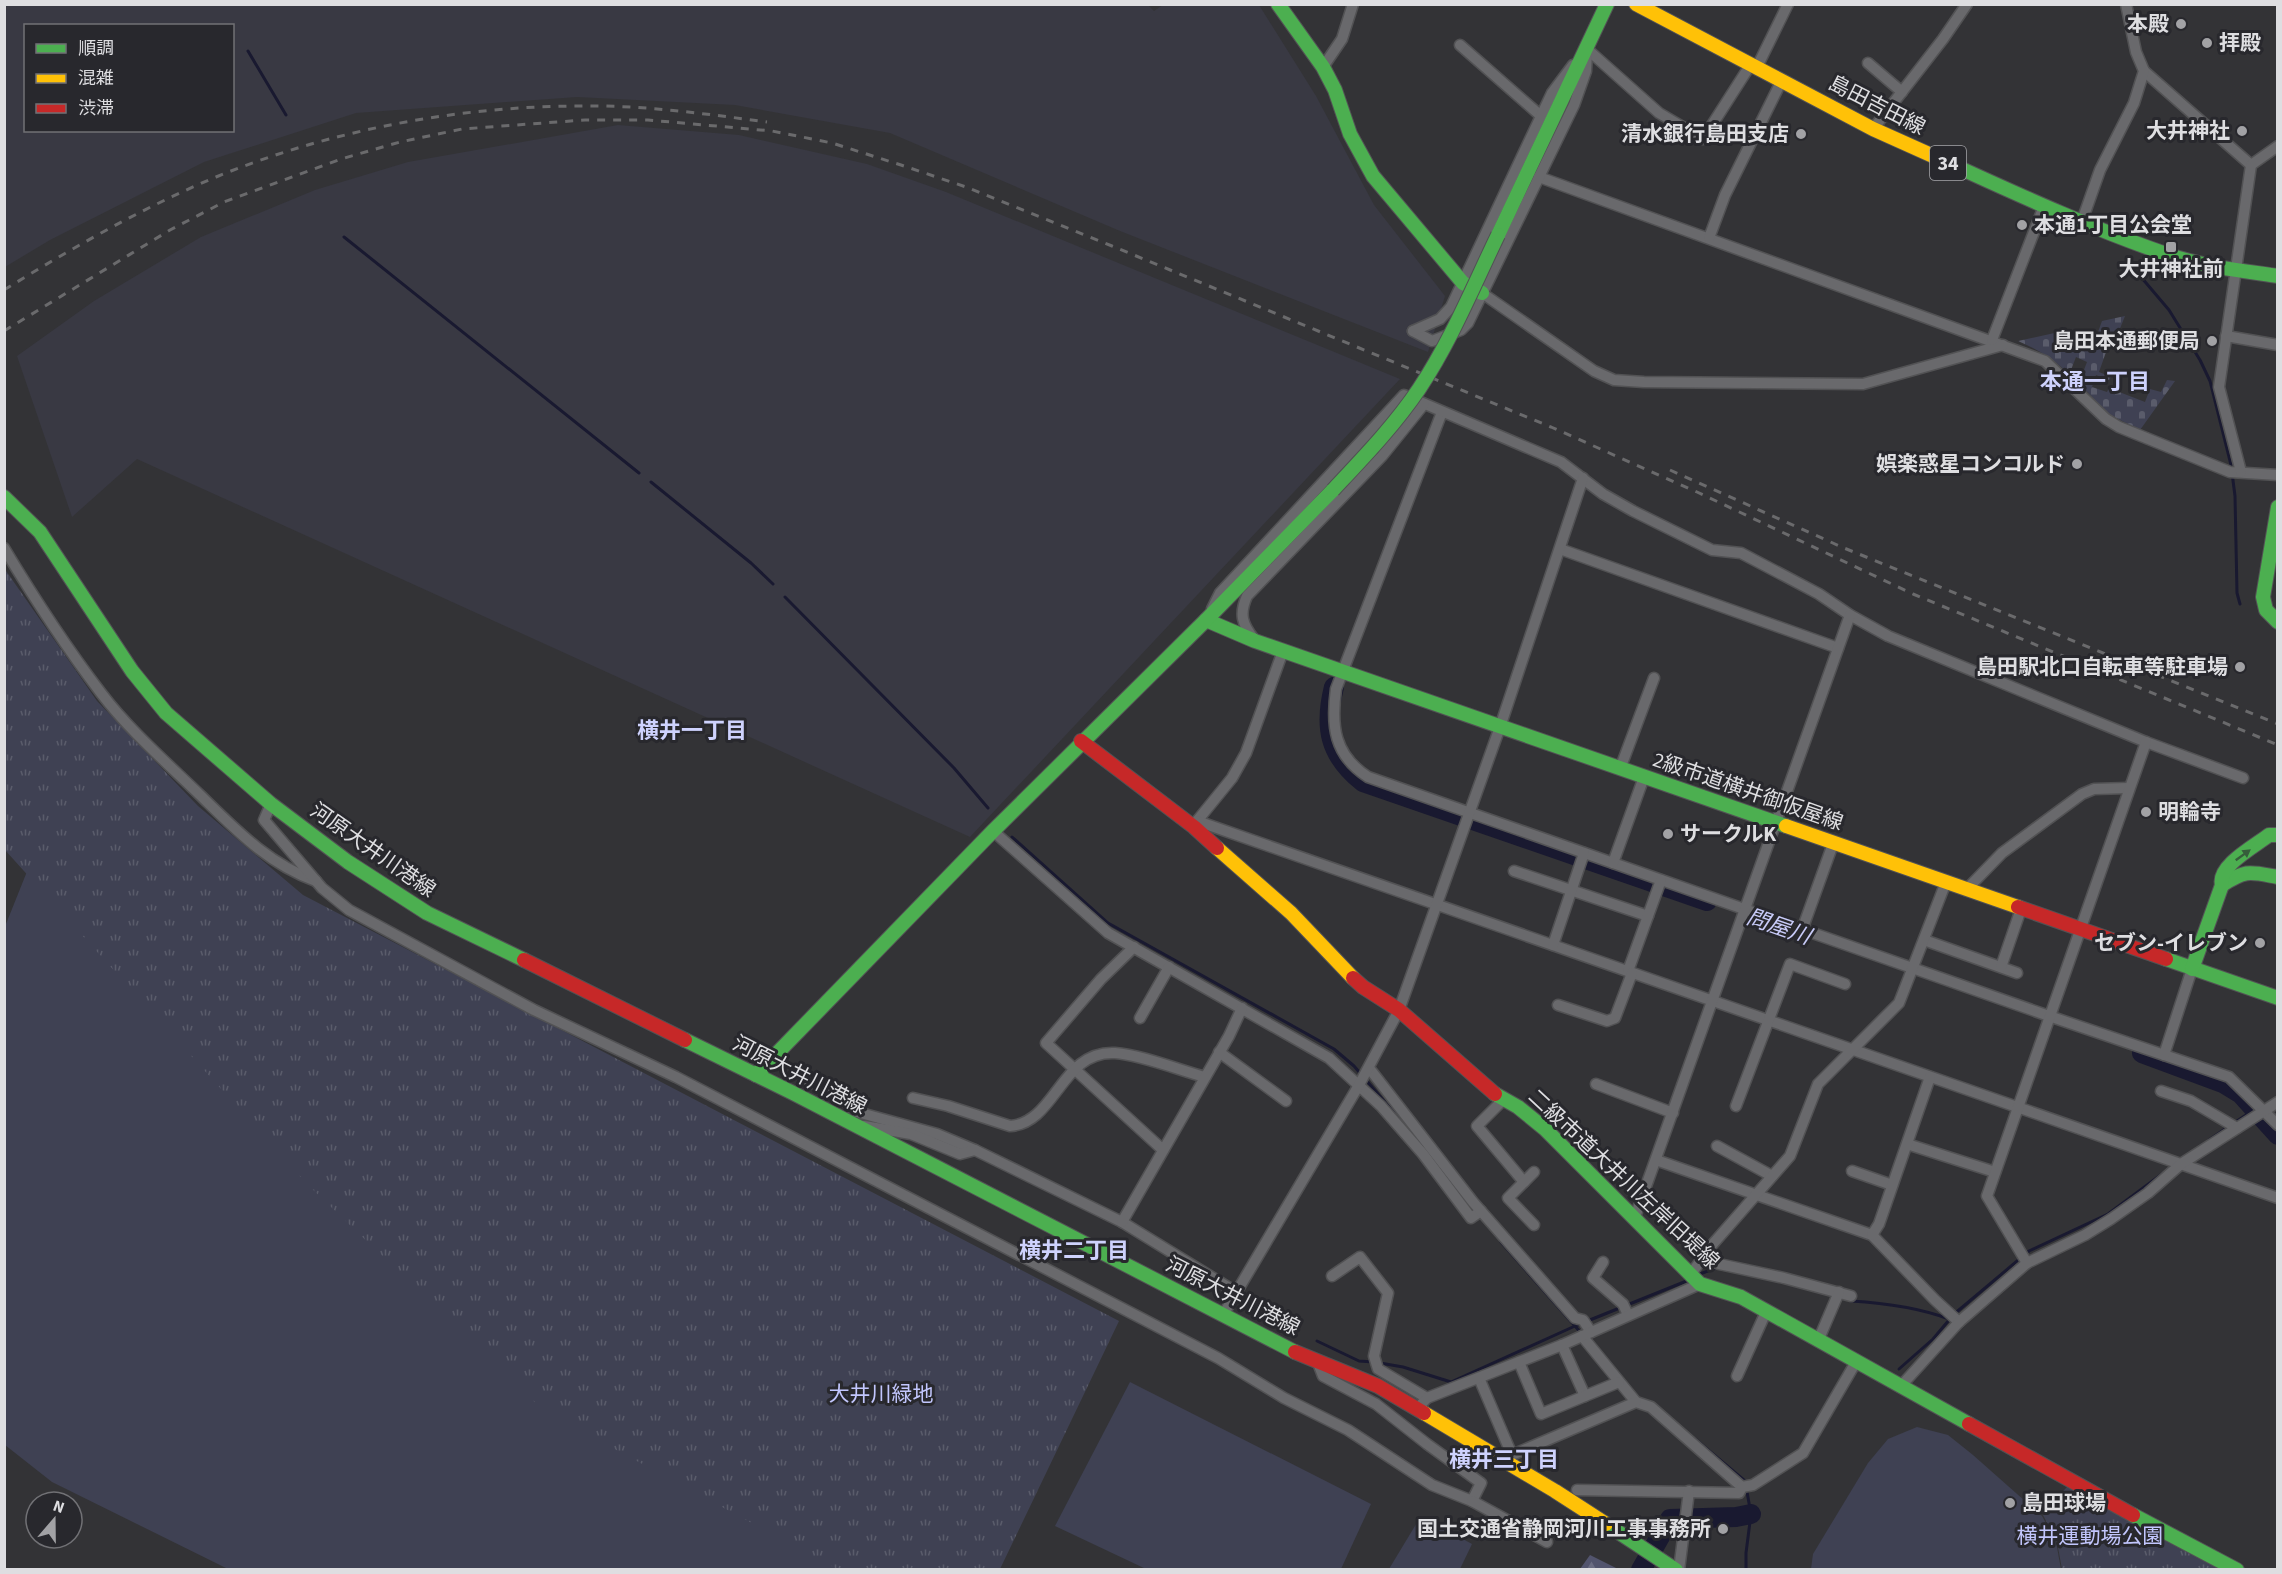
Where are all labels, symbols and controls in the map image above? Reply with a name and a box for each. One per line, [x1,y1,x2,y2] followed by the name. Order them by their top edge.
[2127,9,2169,39] place label: 本殿
[2174,17,2188,31] marker: 本殿
[24,24,234,132] legend
[2219,28,2261,58] place label: 拝殿
[78,36,114,61] text: 順調
[2200,36,2214,50] marker: 拝殿
[78,66,114,91] text: 混雑
[1823,68,1931,142] street label: 島田吉田線
[78,96,114,121] text: 渋滞
[2146,116,2230,146] place label: 大井神社
[1621,119,1789,149] place label: 清水銀行島田支店
[2235,124,2249,138] marker: 大井神社
[1794,127,1808,141] marker: 清水銀行島田支店
[1930,146,1966,180] road number: 34
[2034,210,2192,240] place label: 本通1丁目公会堂
[2015,218,2029,232] marker: 本通1丁目公会堂
[2164,240,2178,254] marker: 大井神社前
[2119,254,2224,284] place label: 大井神社前
[2053,326,2200,356] place label: 島田本通郵便局
[2205,334,2219,348] marker: 島田本通郵便局
[2040,366,2150,398] district label: 本通一丁目
[1876,449,2065,479] place label: 娯楽惑星コンコルド
[2070,457,2084,471] marker: 娯楽惑星コンコルド
[1976,652,2228,682] place label: 島田駅北口自転車等駐車場
[2233,660,2247,674] marker: 島田駅北口自転車等駐車場
[637,715,747,747] district label: 横井一丁目
[1649,744,1847,838] street label: 2級市道横井御仮屋線
[304,796,442,904] street label: 河原大井川港線
[2158,797,2221,827] place label: 明輪寺
[2139,805,2153,819] marker: 明輪寺
[1680,819,1777,849] place label: サークルK
[1661,827,1675,841] marker: サークルK
[2235,849,2251,861] one-way arrow
[1742,901,1817,953] water label: 問屋川
[2094,928,2248,958] place label: セブン-イレブン
[2253,936,2267,950] marker: セブン-イレブン
[728,1028,872,1122] street label: 河原大井川港線
[1522,1082,1726,1276] street label: 二級市道大井川左岸旧堤線
[1019,1235,1129,1267] district label: 横井二丁目
[1161,1249,1305,1343] street label: 河原大井川港線
[829,1379,934,1409] park label: 大井川緑地
[1449,1444,1559,1476] district label: 横井三丁目
[2022,1488,2106,1518] place label: 島田球場
[24,1490,84,1550] north arrow
[50,1495,68,1519] text: N
[2003,1496,2017,1510] marker: 島田球場
[1417,1514,1711,1544] place label: 国土交通省静岡河川工事事務所
[2017,1521,2164,1551] park label: 横井運動場公園
[1716,1522,1730,1536] marker: 国土交通省静岡河川工事事務所

